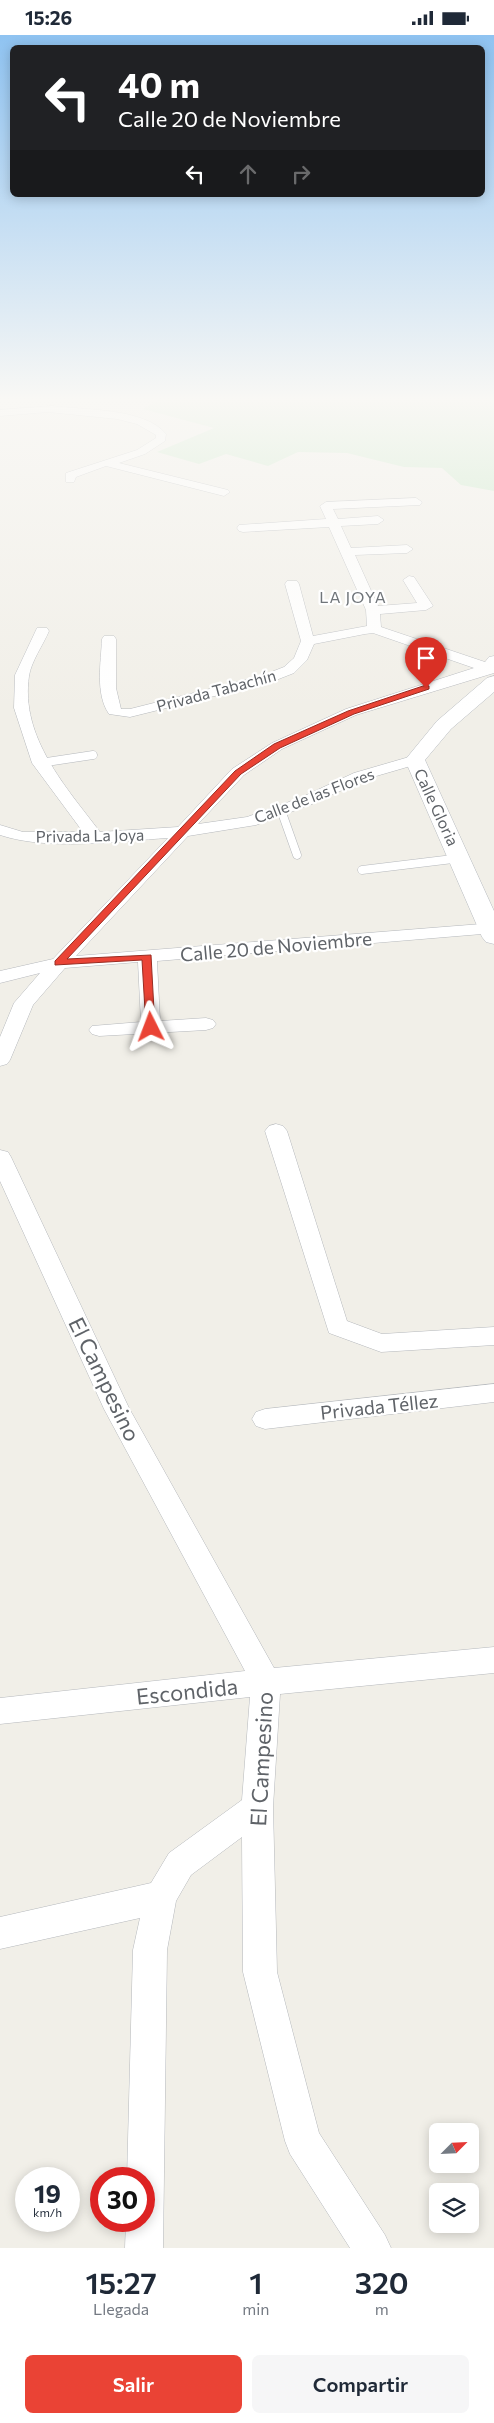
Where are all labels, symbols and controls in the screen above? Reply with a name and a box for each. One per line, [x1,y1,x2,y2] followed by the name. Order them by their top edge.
[25,6,72,29] text: 15:26
[118,62,200,105] text: 40 m
[35,65,100,130] icon: left
[118,105,341,132] text: Calle 20 de Noviembre
[181,160,209,188] icon: left
[234,160,262,188] icon: ahead
[287,160,315,188] icon: right
[319,587,387,606] district label: LA JOYA
[405,637,447,688] pin
[412,644,440,672] icon: arrive
[154,665,278,715] street label: Privada Tabachín
[251,763,377,827] street label: Calle de las Flores
[411,765,463,849] street label: Calle Gloria
[36,825,144,845] street label: Privada La Joya
[179,926,373,966] street label: Calle 20 de Noviembre
[124,1000,176,1052] position arrow
[63,1313,147,1445] street label: El Campesino
[319,1388,439,1424] street label: Privada Téllez
[135,1672,239,1710] street label: Escondida
[244,1691,278,1827] street label: El Campesino
[429,2123,479,2173] north arrow
[429,2123,479,2233] map controls
[90,2167,155,2232] speed limit sign: 30
[34,2178,61,2208] text: 19
[429,2183,479,2233] button: layers
[33,2205,62,2219] text: km/h
[85,2263,157,2300] text: 15:27
[249,2263,262,2300] text: 1
[355,2263,409,2300] text: 320
[93,2299,149,2318] text: Llegada
[242,2299,269,2318] text: min
[375,2299,389,2318] text: m
[25,2355,242,2413] button: Salir
[252,2355,469,2413] button: Compartir

